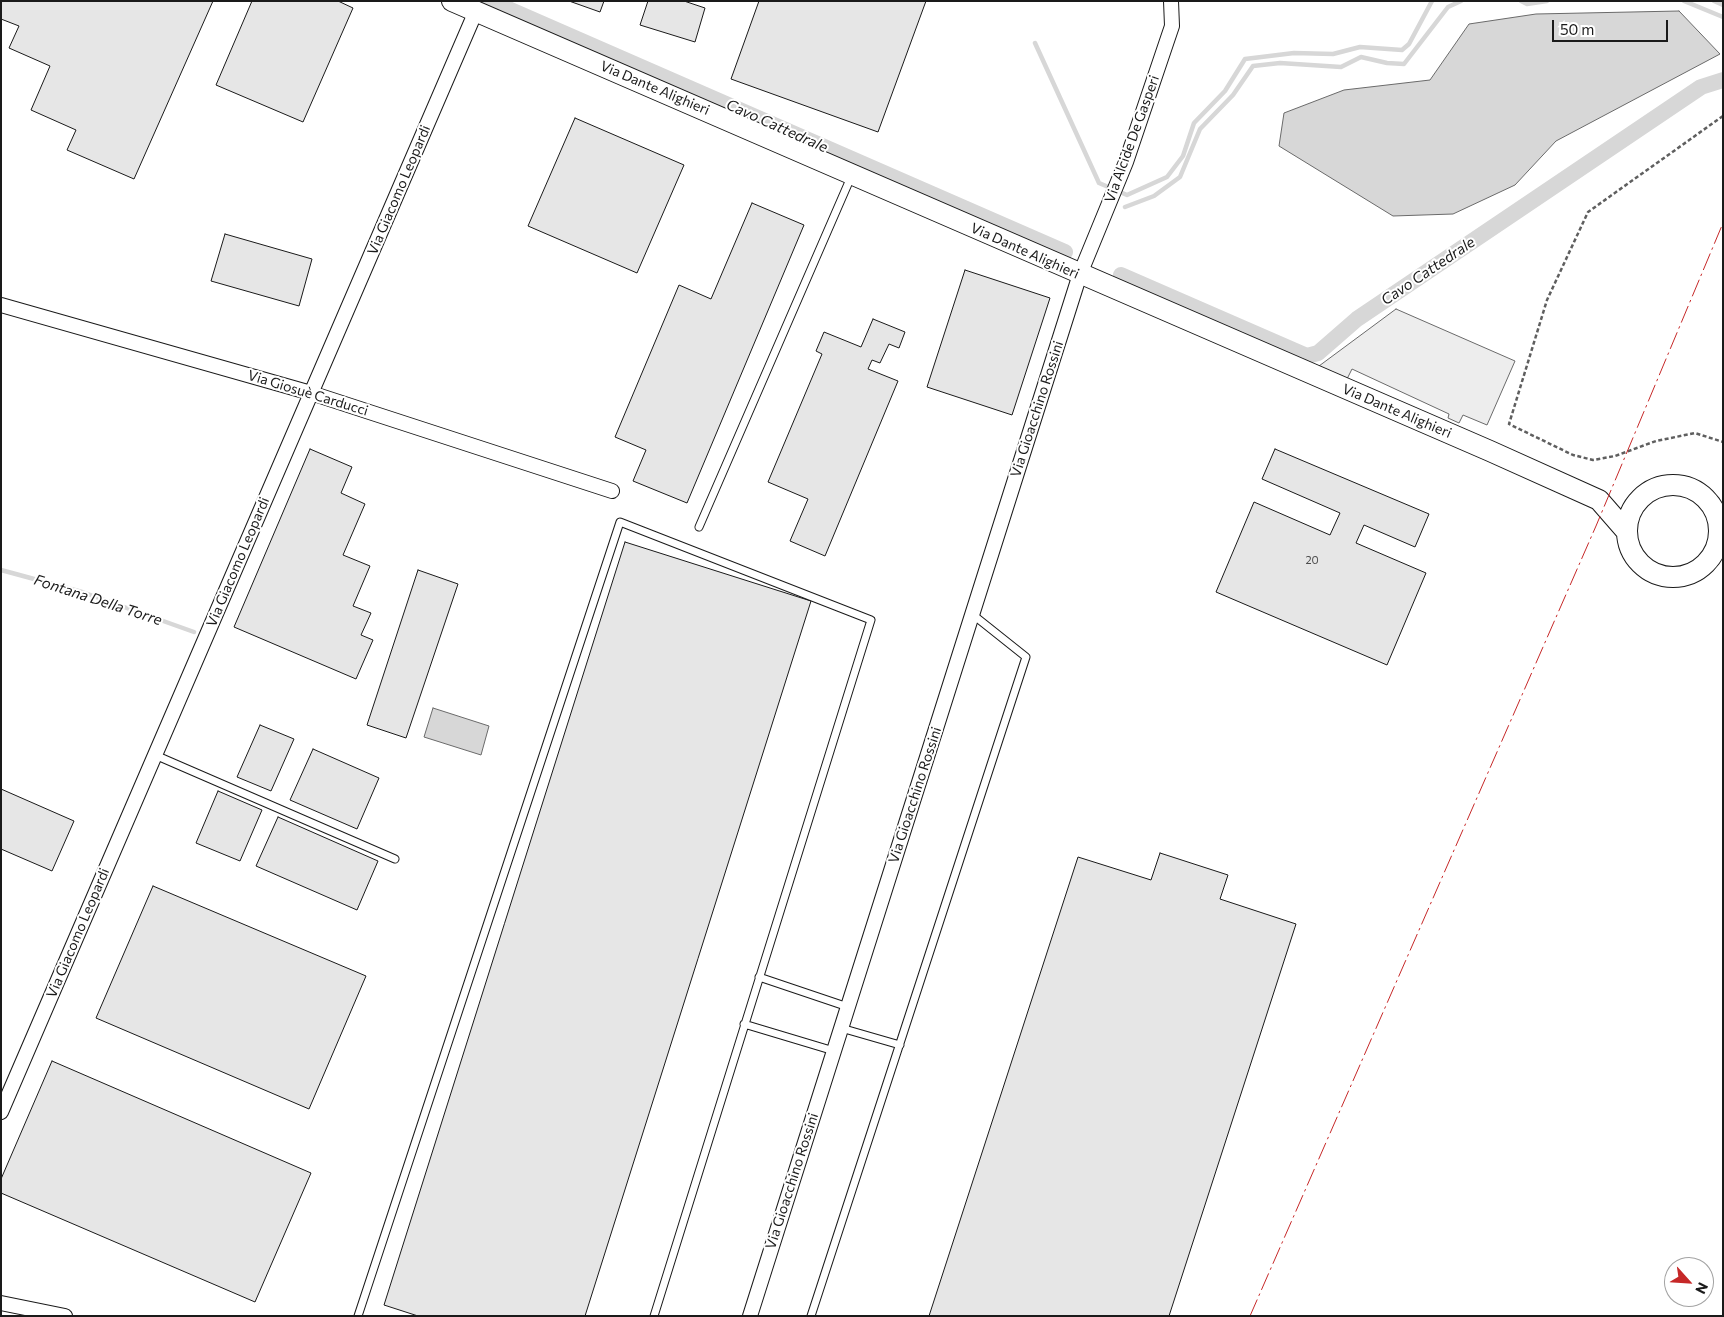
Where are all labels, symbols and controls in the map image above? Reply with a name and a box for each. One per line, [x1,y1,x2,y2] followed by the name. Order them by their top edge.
[1554,10,1670,42] scale bar
[1560,20,1594,38] text: 50 m
[598,57,712,119] street label: Via Dante Alighieri
[1101,73,1163,205] street label: Via Alcide De Gasperi
[723,96,831,156] water label: Cavo Cattedrale
[364,123,434,257] street label: Via Giacomo Leopardi
[968,219,1082,283] street label: Via Dante Alighieri
[1378,233,1478,309] water label: Cavo Cattedrale
[1007,339,1067,479] street label: Via Gioacchino Rossini
[246,367,370,419] street label: Via Giosuè Carducci
[1340,380,1454,442] street label: Via Dante Alighieri
[203,495,273,629] street label: Via Giacomo Leopardi
[1305,553,1319,567] house number: 20
[32,571,164,629] water label: Fontana Della Torre
[885,725,945,865] street label: Via Gioacchino Rossini
[43,866,113,1000] street label: Via Giacomo Leopardi
[762,1111,822,1251] street label: Via Gioacchino Rossini
[1664,1257,1714,1307] north arrow
[1692,1280,1712,1297] text: N

